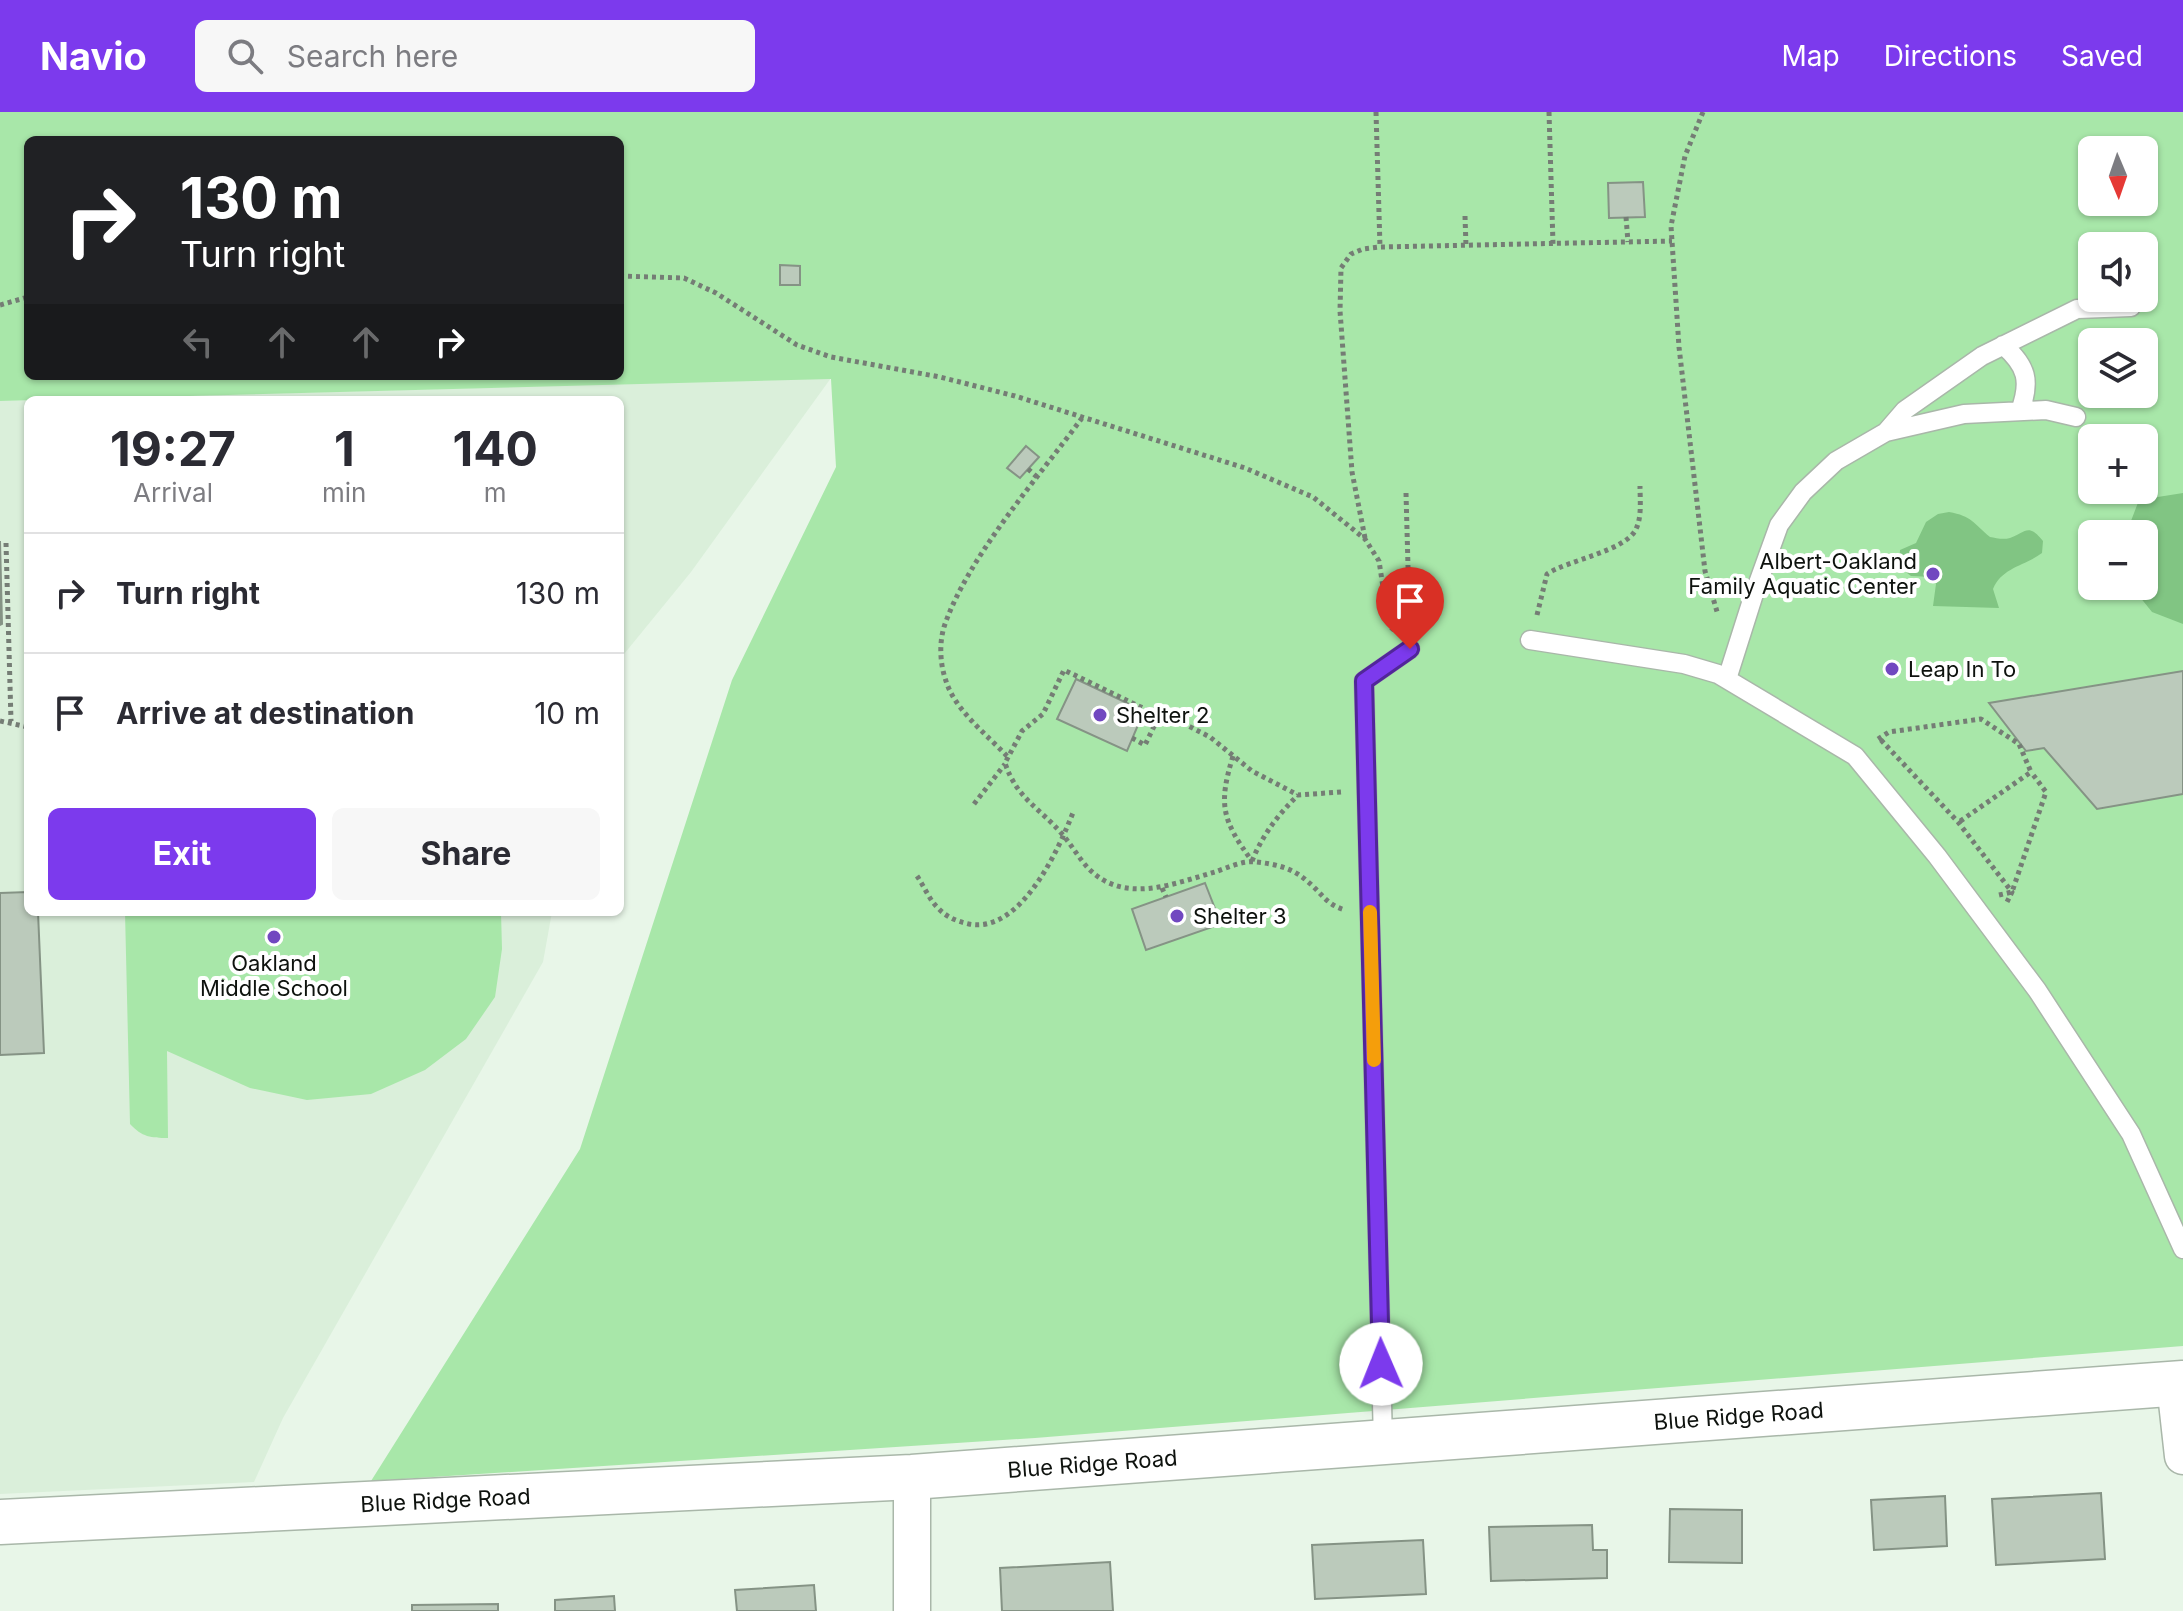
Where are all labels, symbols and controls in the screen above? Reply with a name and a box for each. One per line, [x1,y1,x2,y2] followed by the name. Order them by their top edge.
[195,20,755,92] search box
[40,33,147,79] text: Navio
[223,34,267,78] icon: search
[287,38,458,74] text: Search here
[1781,39,1840,73] text: Map
[1884,39,2017,73] text: Directions
[2061,39,2143,73] text: Saved
[2078,136,2158,216] north arrow
[2078,136,2158,600] map controls
[180,164,342,232] text: 130 m
[48,168,152,272] icon: right
[180,232,345,276] text: Turn right
[2078,232,2158,312] button: sound
[176,320,220,364] icon: left
[260,320,304,364] icon: ahead
[344,320,388,364] icon: ahead
[428,320,472,364] icon: right
[2078,328,2158,408] button: layers
[110,419,236,478] text: 19:27
[334,419,355,478] text: 1
[452,419,538,478] text: 140
[2078,424,2158,504] button: +
[133,477,213,508] text: Arrival
[322,477,366,508] text: min
[484,477,507,508] text: m
[2078,520,2158,600] button: −
[1688,548,1917,599] place label: Albert-Oakland Family Aquatic Center
[1924,565,1942,583] marker: Albert-Oakland Family Aquatic Center
[1376,567,1444,649] pin
[48,571,92,615] icon: right
[116,575,260,611] text: Turn right
[516,575,600,611] text: 130 m
[1388,579,1432,623] icon: arrive
[1908,656,2016,682] place label: Leap In To
[1883,660,1901,678] marker: Leap In To
[48,691,92,735] icon: arrive
[116,695,414,731] text: Arrive at destination
[534,695,600,731] text: 10 m
[1116,702,1209,728] place label: Shelter 2
[1091,706,1109,724] marker: Shelter 2
[48,808,316,900] button: Exit
[332,808,600,900] button: Share
[1193,903,1286,929] place label: Shelter 3
[1168,907,1186,925] marker: Shelter 3
[265,928,283,946] marker: Oakland Middle School
[200,950,348,1001] place label: Oakland Middle School
[1339,1322,1423,1406] position arrow
[1653,1397,1825,1435] street label: Blue Ridge Road
[1006,1444,1178,1483] street label: Blue Ridge Road
[360,1483,531,1517] street label: Blue Ridge Road

